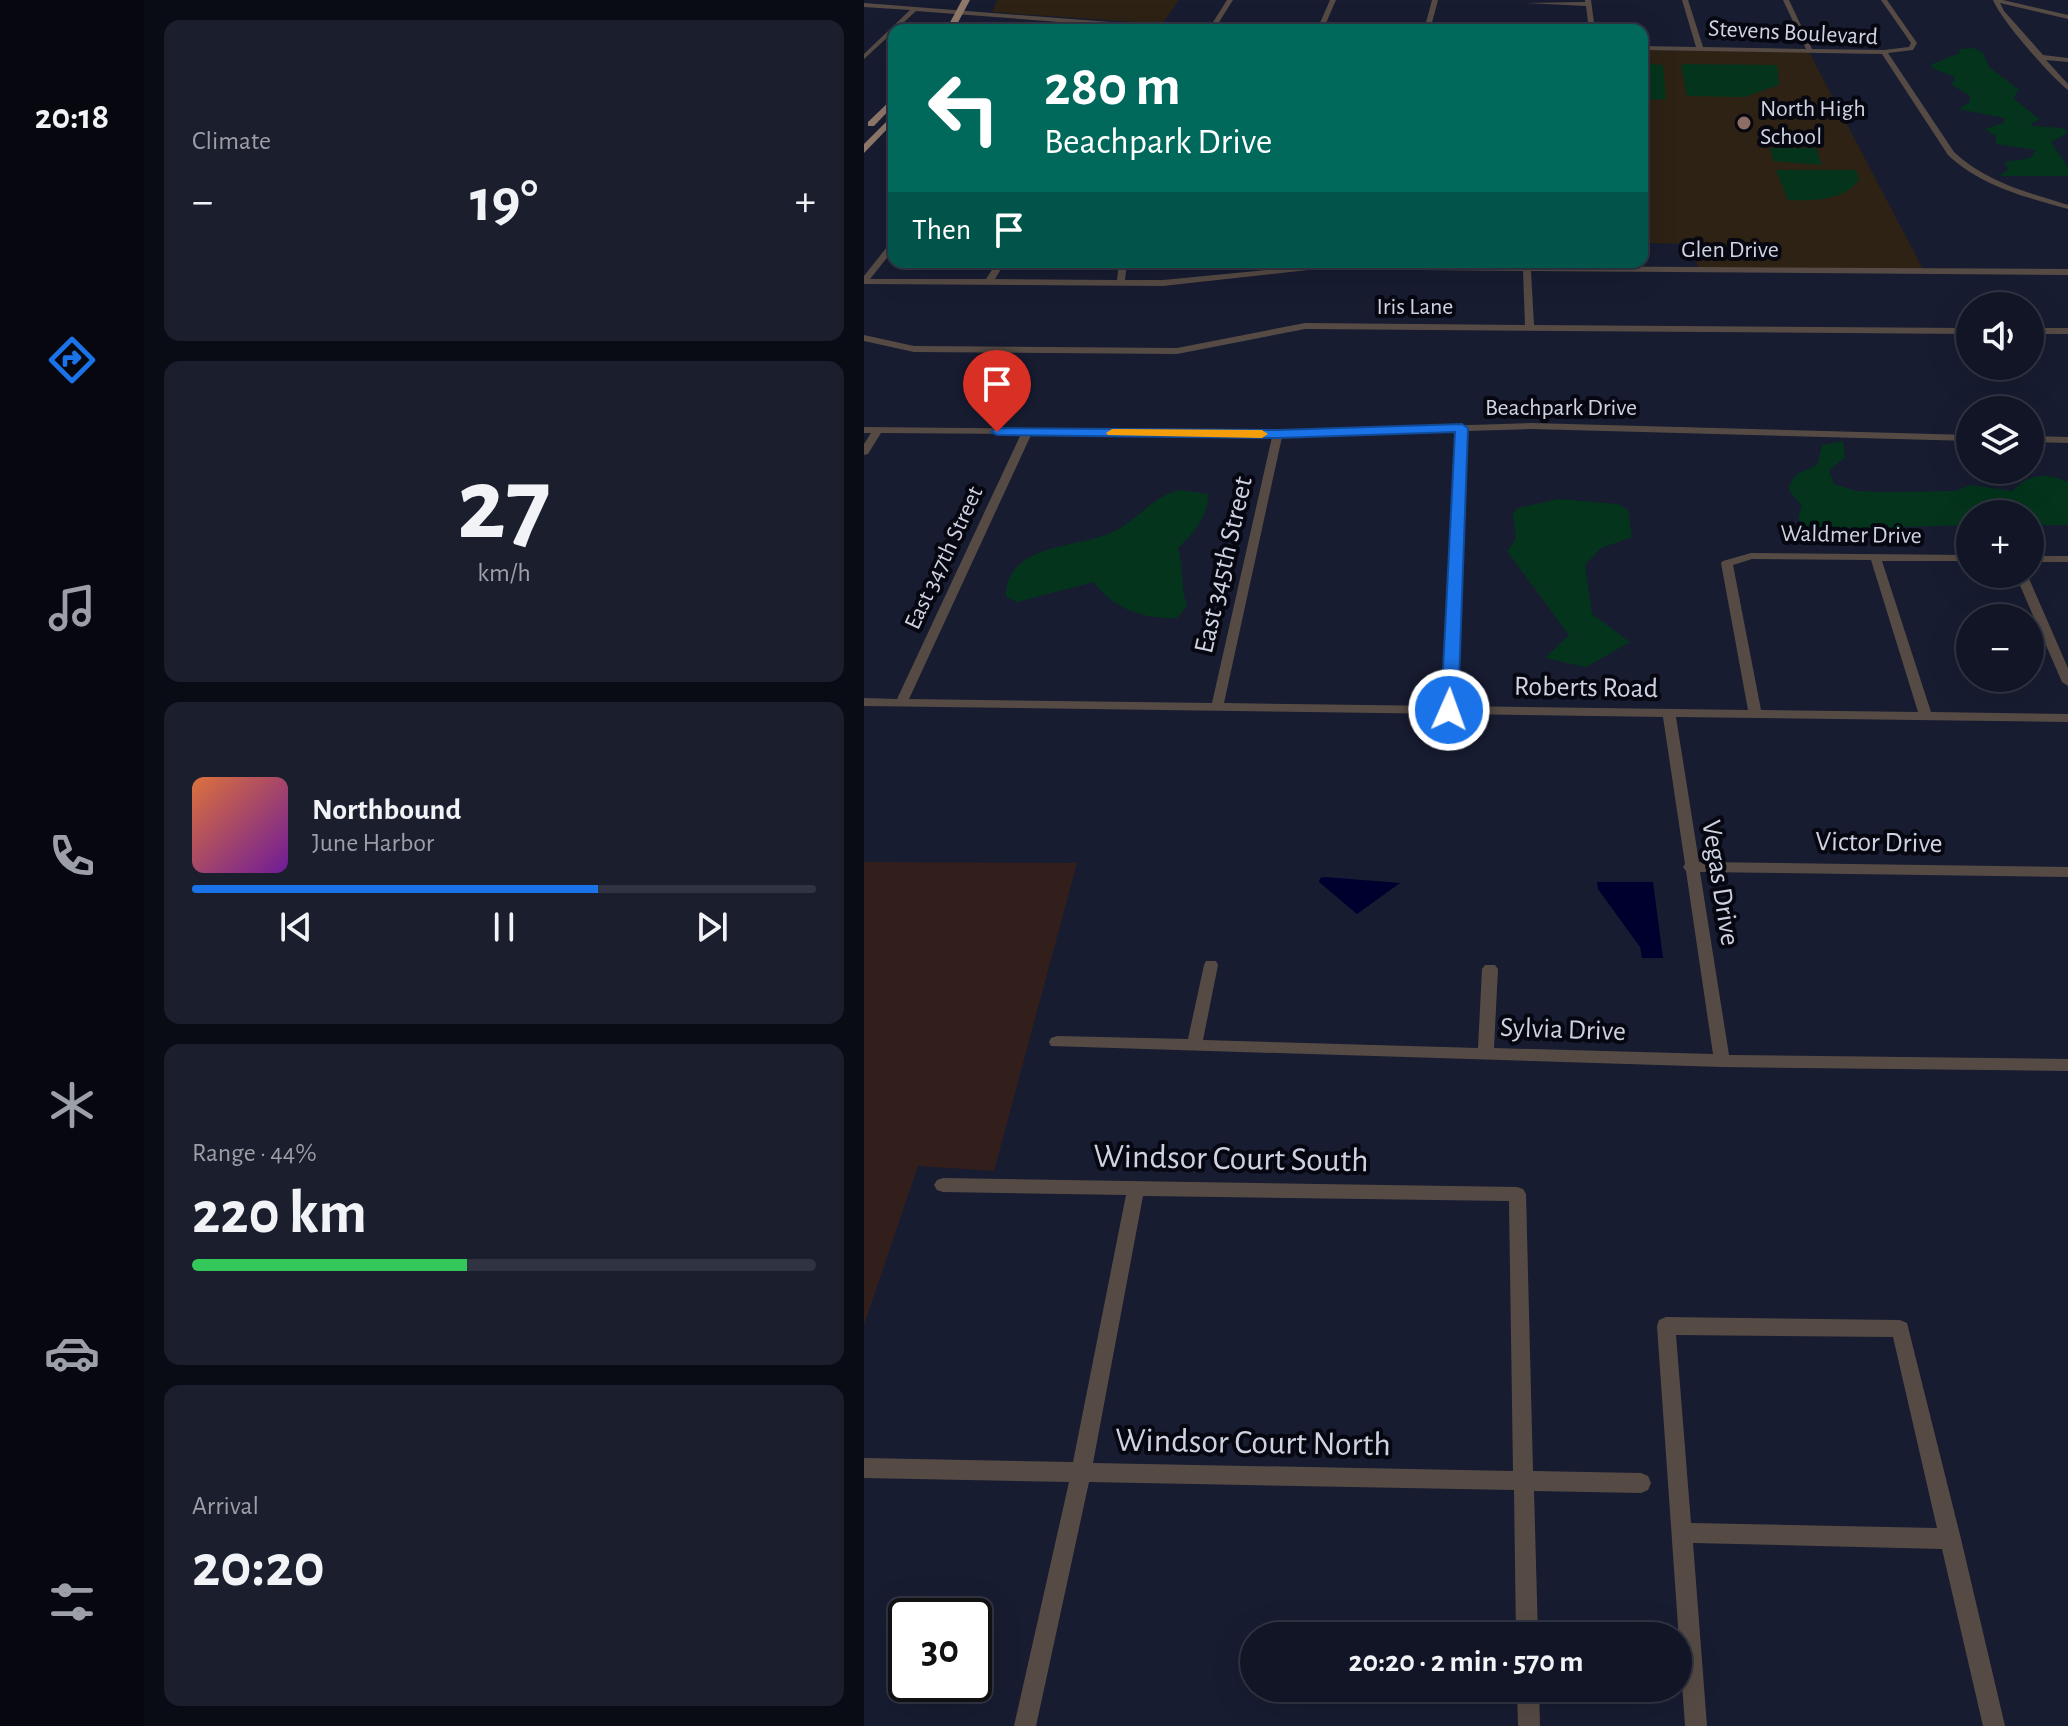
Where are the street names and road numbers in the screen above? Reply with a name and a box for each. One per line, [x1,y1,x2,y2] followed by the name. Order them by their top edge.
[1707,17,1879,49] street label: Stevens Boulevard
[1681,238,1779,262] street label: Glen Drive
[1377,295,1453,319] street label: Iris Lane
[1485,396,1637,420] street label: Beachpark Drive
[1190,474,1258,656] street label: East 345th Street
[900,483,988,633] street label: East 347th Street
[1780,522,1922,548] street label: Waldmer Drive
[1514,673,1658,703] street label: Roberts Road
[1696,818,1744,948] street label: Vegas Drive
[1815,828,1943,858] street label: Victor Drive
[1500,1014,1626,1046] street label: Sylvia Drive
[1093,1140,1369,1178] street label: Windsor Court South
[1115,1424,1391,1462] street label: Windsor Court North

